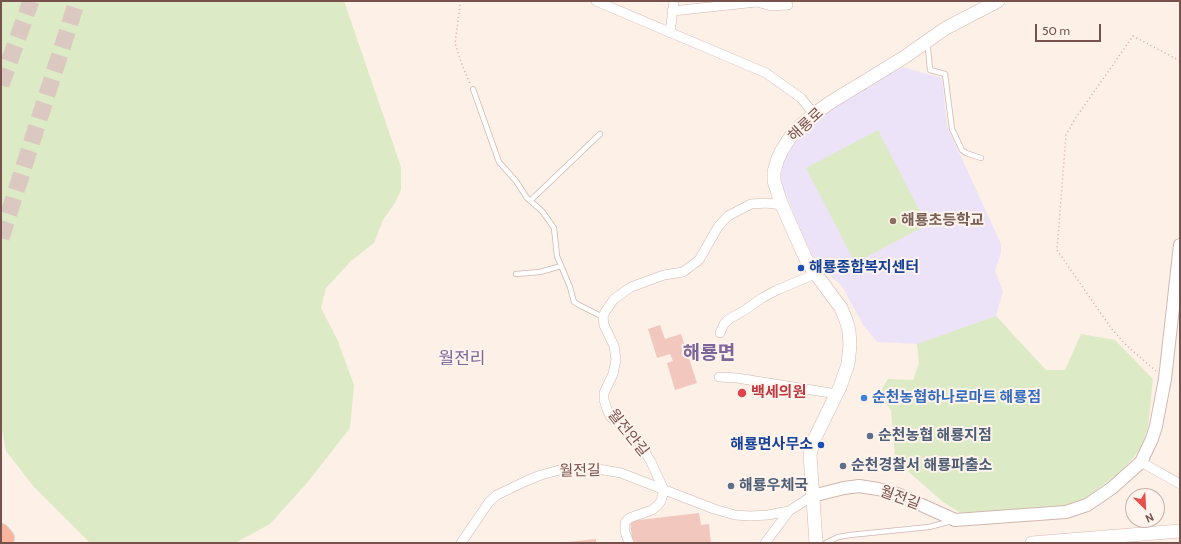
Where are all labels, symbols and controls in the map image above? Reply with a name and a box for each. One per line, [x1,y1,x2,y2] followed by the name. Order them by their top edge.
[1037,16,1103,42] scale bar
[1042,23,1070,38] text: 50 m
[785,104,827,146] street label: 해룡로
[901,212,984,230] place label: 해룡초등학교
[888,216,898,226] marker: 해룡초등학교
[809,259,919,277] place label: 해룡종합복지센터
[796,263,806,273] marker: 해룡종합복지센터
[683,342,735,364] district label: 해룡면
[439,349,485,369] district label: 월전리
[751,384,806,402] place label: 백세의원
[736,387,748,399] marker: 백세의원
[872,389,1041,407] place label: 순천농협하나로마트 해룡점
[859,393,869,403] marker: 순천농협하나로마트 해룡점
[604,406,652,460] street label: 월전안길
[878,427,992,445] place label: 순천농협 해룡지점
[865,431,875,441] marker: 순천농협 해룡지점
[730,436,813,454] place label: 해룡면사무소
[816,440,826,450] marker: 해룡면사무소
[851,457,992,475] place label: 순천경찰서 해룡파출소
[838,461,848,471] marker: 순천경찰서 해룡파출소
[559,462,601,480] street label: 월전길
[739,477,808,495] place label: 해룡우체국
[726,481,736,491] marker: 해룡우체국
[877,482,923,514] street label: 월전길
[1125,488,1165,528] north arrow
[1143,510,1156,526] text: N

